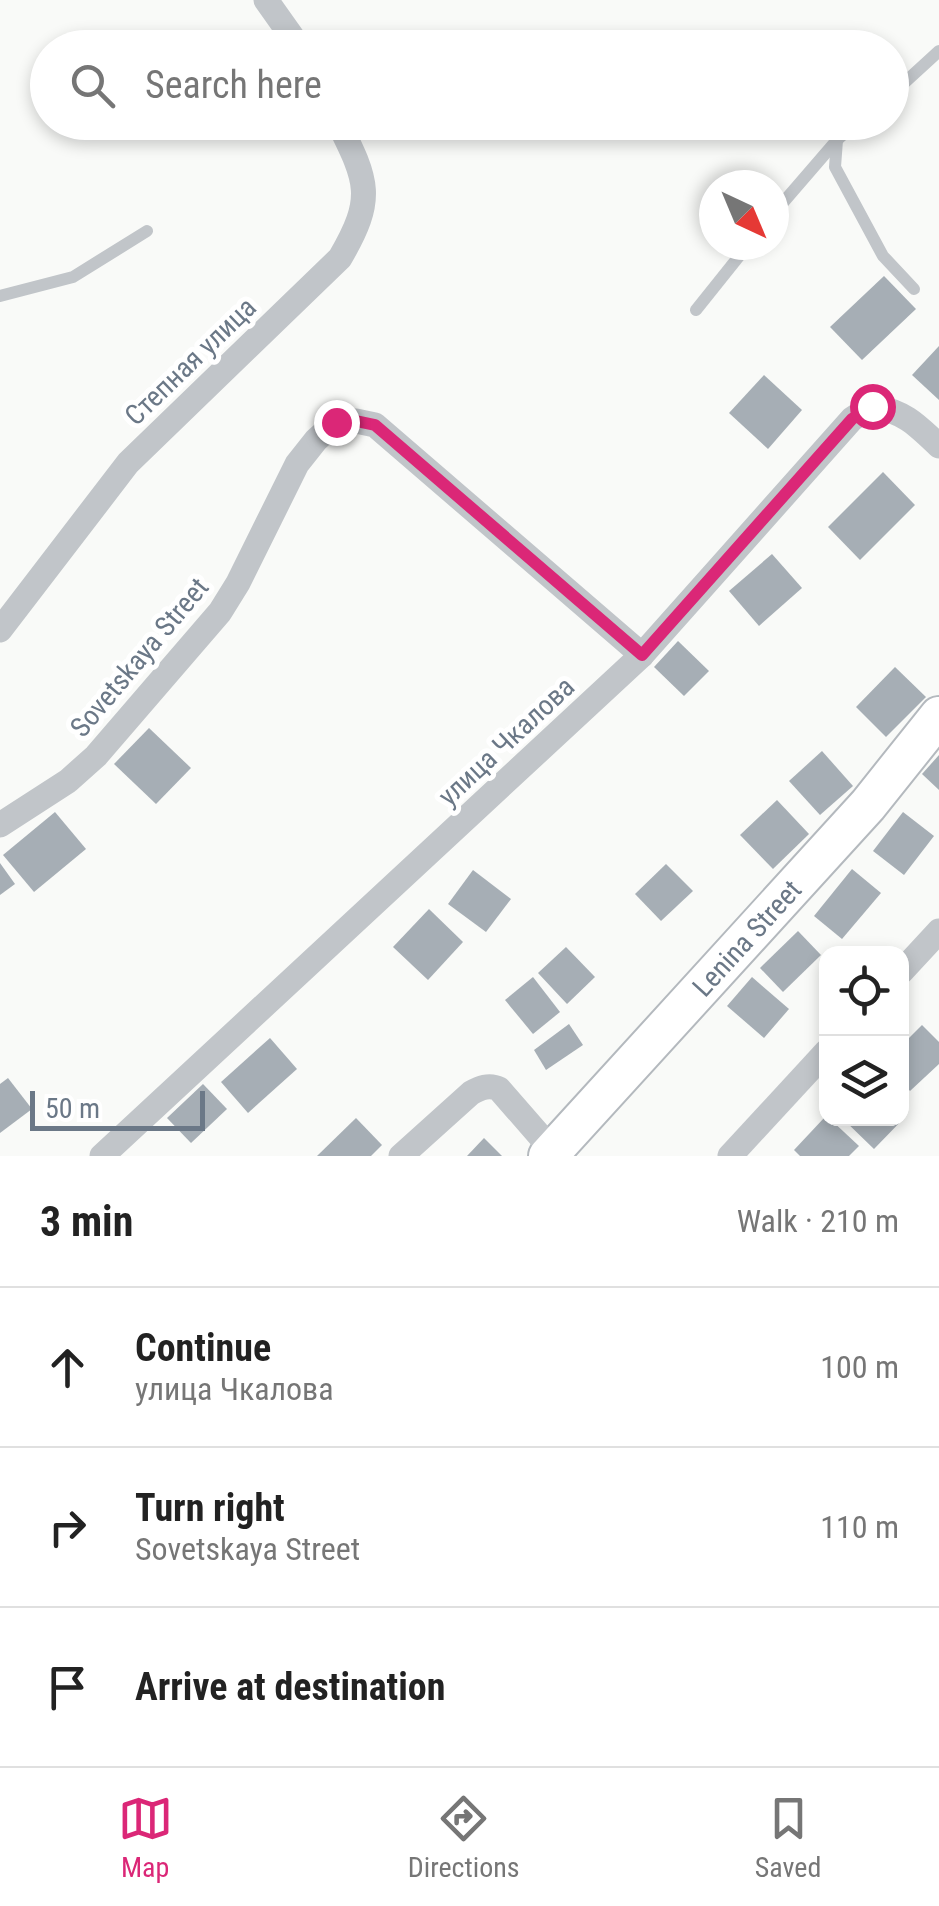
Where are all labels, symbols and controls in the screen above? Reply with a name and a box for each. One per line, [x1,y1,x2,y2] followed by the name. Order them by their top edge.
[30,30,909,140] search box
[65,58,120,113] icon: search
[145,63,322,107] text: Search here
[699,170,789,260] north arrow
[118,291,263,432] street label: Степная улица
[850,384,896,430] route start
[314,400,360,446] route end
[63,571,215,743] street label: Sovetskaya Street
[432,670,581,813] street label: улица Чкалова
[686,873,808,1003] street label: Lenina Street
[819,946,909,1126] map controls
[819,946,909,1036] button: locate
[819,1036,909,1126] button: layers
[30,1086,205,1130] scale bar
[45,1092,100,1125] text: 50 m
[40,1197,133,1246] text: 3 min
[737,1202,899,1240] text: Walk · 210 m
[135,1326,271,1370] text: Continue
[40,1340,95,1395] icon: ahead
[820,1348,899,1386] text: 100 m
[135,1370,334,1408] text: улица Чкалова
[135,1486,285,1530] text: Turn right
[40,1500,95,1555] icon: right
[820,1508,899,1546] text: 110 m
[135,1530,360,1568] text: Sovetskaya Street
[40,1660,95,1715] icon: arrive
[135,1665,445,1709] text: Arrive at destination
[118,1791,173,1884] tab: Map
[408,1791,520,1884] tab: Directions
[755,1791,821,1884] tab: Saved

